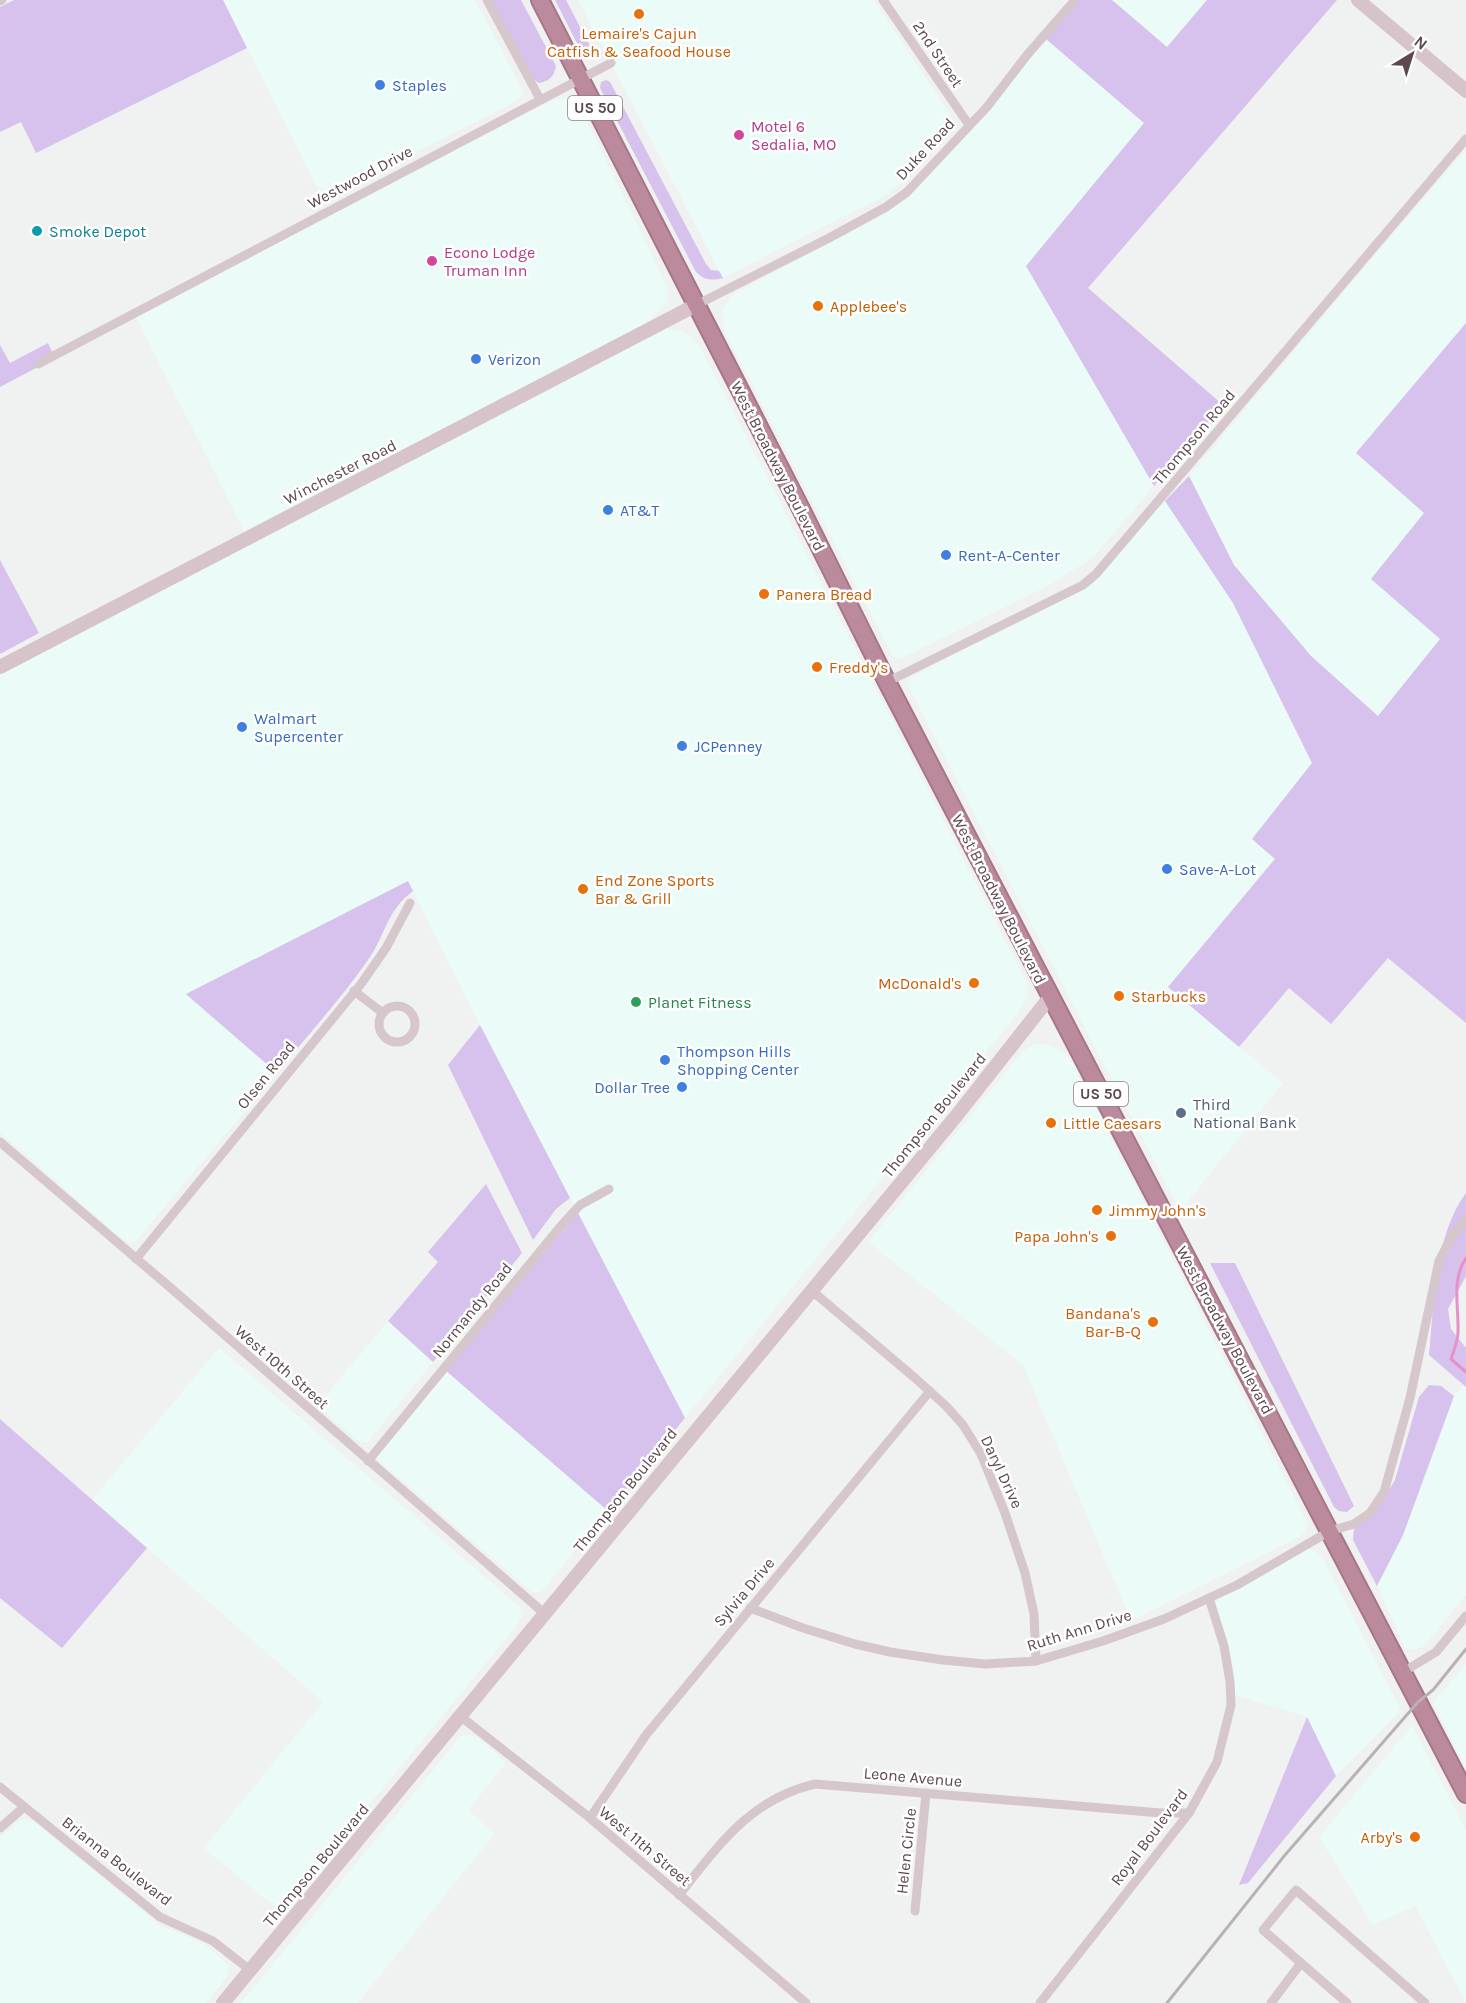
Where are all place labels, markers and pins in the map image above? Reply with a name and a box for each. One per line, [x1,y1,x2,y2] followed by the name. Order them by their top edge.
[632,7,646,21] marker: Lemaire's Cajun Catfish & Seafood House
[547,24,731,61] place label: Lemaire's Cajun Catfish & Seafood House
[392,76,447,95] place label: Staples
[373,78,387,92] marker: Staples
[751,117,836,154] place label: Motel 6 Sedalia, MO
[732,128,746,142] marker: Motel 6 Sedalia, MO
[49,222,146,241] place label: Smoke Depot
[30,224,44,238] marker: Smoke Depot
[444,243,535,280] place label: Econo Lodge Truman Inn
[425,254,439,268] marker: Econo Lodge Truman Inn
[830,297,907,316] place label: Applebee's
[811,299,825,313] marker: Applebee's
[488,350,541,369] place label: Verizon
[469,352,483,366] marker: Verizon
[620,501,659,520] place label: AT&T
[601,503,615,517] marker: AT&T
[958,546,1060,565] place label: Rent-A-Center
[939,548,953,562] marker: Rent-A-Center
[776,585,872,604] place label: Panera Bread
[757,587,771,601] marker: Panera Bread
[829,658,888,677] place label: Freddy's
[810,660,824,674] marker: Freddy's
[254,709,343,746] place label: Walmart Supercenter
[235,720,249,734] marker: Walmart Supercenter
[694,737,763,756] place label: JCPenney
[675,739,689,753] marker: JCPenney
[1179,860,1256,879] place label: Save-A-Lot
[1160,862,1174,876] marker: Save-A-Lot
[595,871,715,908] place label: End Zone Sports Bar & Grill
[576,882,590,896] marker: End Zone Sports Bar & Grill
[878,974,962,993] place label: McDonald's
[967,976,981,990] marker: McDonald's
[1131,987,1206,1006] place label: Starbucks
[1112,989,1126,1003] marker: Starbucks
[648,993,752,1012] place label: Planet Fitness
[629,995,643,1009] marker: Planet Fitness
[677,1042,799,1079] place label: Thompson Hills Shopping Center
[658,1053,672,1067] marker: Thompson Hills Shopping Center
[594,1078,670,1097] place label: Dollar Tree
[675,1080,689,1094] marker: Dollar Tree
[1193,1095,1296,1132] place label: Third National Bank
[1174,1106,1188,1120] marker: Third National Bank
[1063,1114,1162,1133] place label: Little Caesars
[1044,1116,1058,1130] marker: Little Caesars
[1109,1201,1207,1220] place label: Jimmy John's
[1090,1203,1104,1217] marker: Jimmy John's
[1014,1227,1099,1246] place label: Papa John's
[1104,1229,1118,1243] marker: Papa John's
[1065,1304,1141,1341] place label: Bandana's Bar-B-Q
[1146,1315,1160,1329] marker: Bandana's Bar-B-Q
[1361,1828,1403,1847] place label: Arby's
[1408,1830,1422,1844] marker: Arby's

